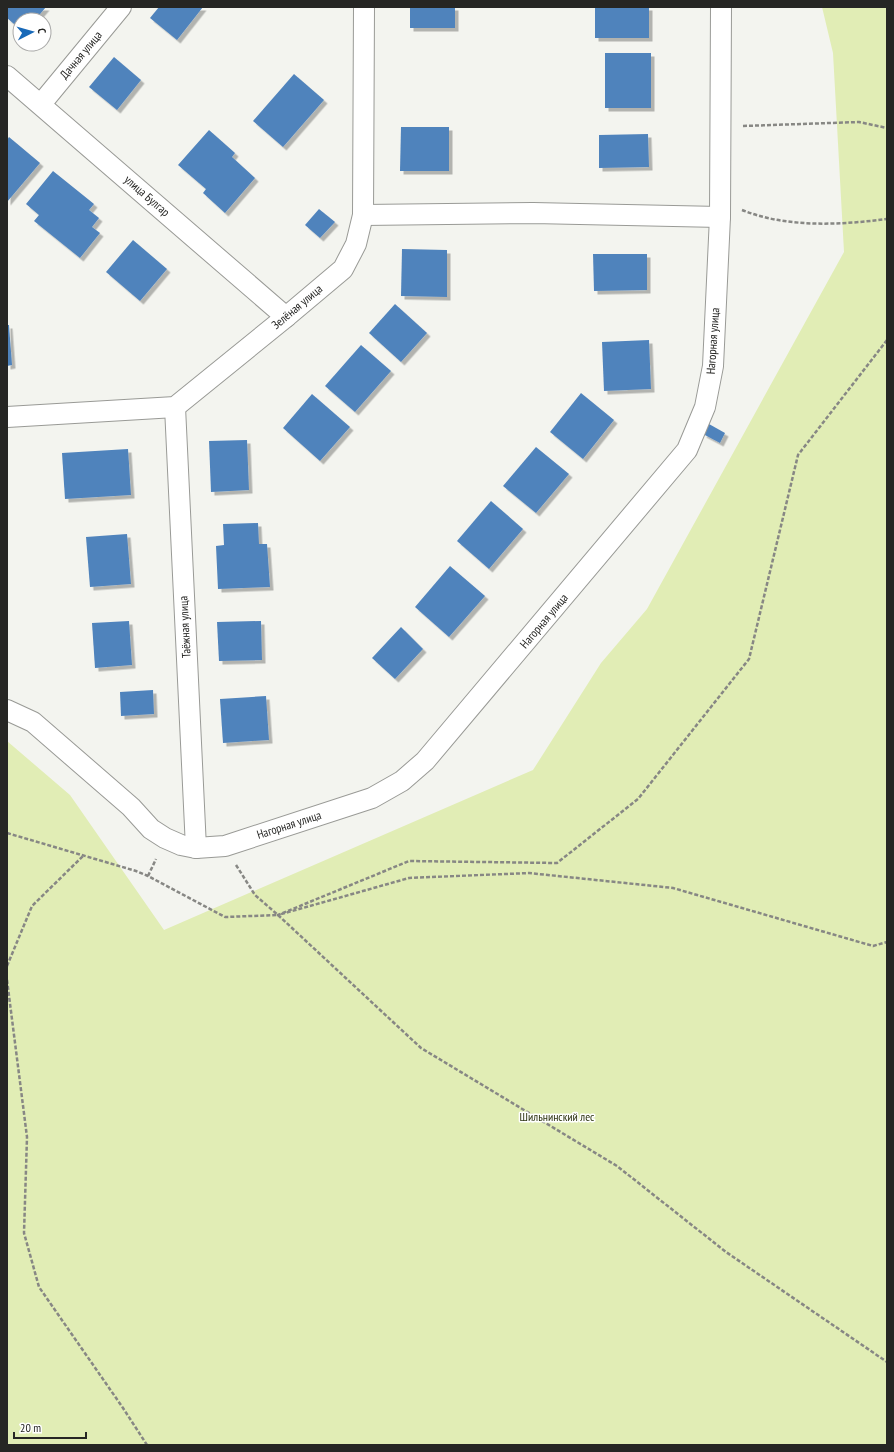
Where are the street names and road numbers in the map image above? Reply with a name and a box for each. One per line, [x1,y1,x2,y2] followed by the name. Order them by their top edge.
[56,28,105,82] street label: Дачная улица
[122,172,173,219] street label: улица Булгар
[268,281,325,332] street label: Зелёная улица
[703,307,722,375] street label: Нагорная улица
[516,590,571,651] street label: Нагорная улица
[175,595,194,658] street label: Таёжная улица
[255,807,323,842] street label: Нагорная улица

